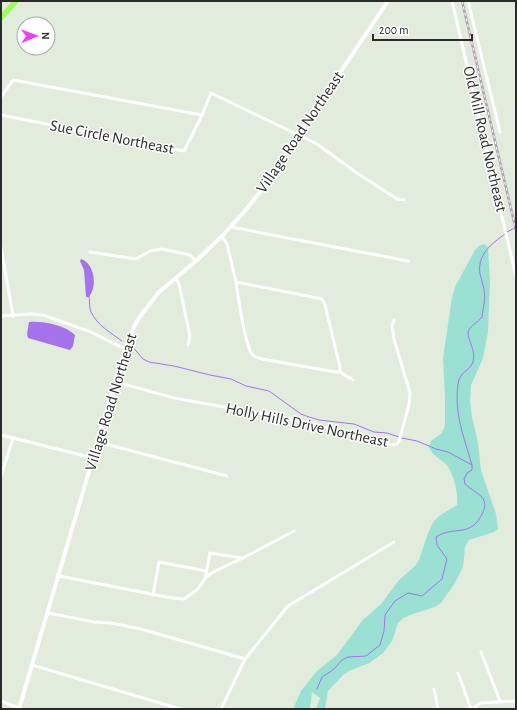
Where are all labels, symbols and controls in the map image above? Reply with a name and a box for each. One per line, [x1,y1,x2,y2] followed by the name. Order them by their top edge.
[16,16,56,56] north arrow
[373,16,472,42] scale bar
[379,24,409,36] text: 200 m
[40,32,51,40] text: N
[460,64,510,214] street label: Old Mill Road Northeast
[253,68,347,196] street label: Village Road Northeast
[49,117,175,157] street label: Sue Circle Northeast
[82,331,140,473] street label: Village Road Northeast
[224,400,390,451] street label: Holly Hills Drive Northeast

